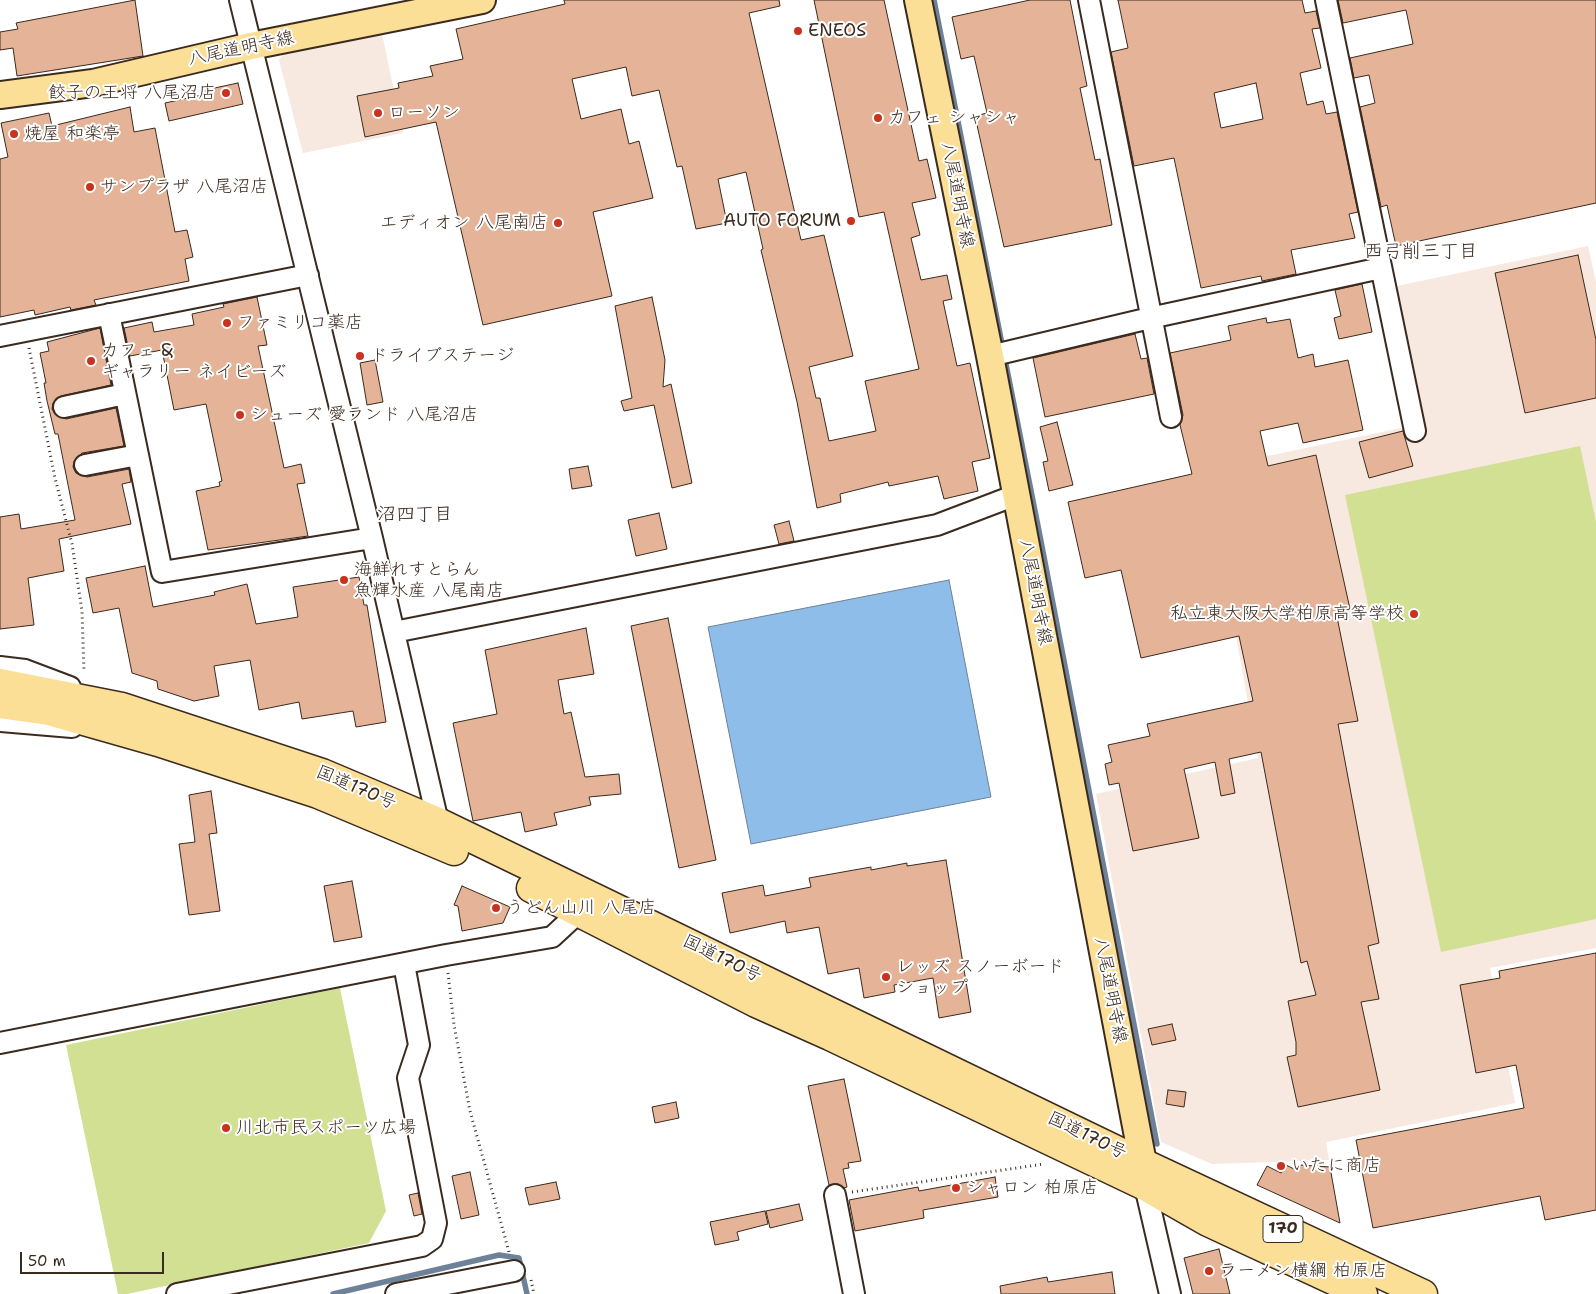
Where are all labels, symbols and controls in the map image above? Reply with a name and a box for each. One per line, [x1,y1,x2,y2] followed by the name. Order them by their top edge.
[808,20,866,42] place label: ENEOS
[792,25,804,37] marker: ENEOS
[186,27,296,71] street label: 八尾道明寺線
[48,82,216,104] place label: 餃子の王将 八尾沼店
[220,87,232,99] marker: 餃子の王将 八尾沼店
[388,102,460,124] place label: ローソン
[372,107,384,119] marker: ローソン
[888,107,1020,129] place label: カフェ シャシャ
[872,112,884,124] marker: カフェ シャシャ
[24,123,120,145] place label: 焼屋 和楽亭
[8,128,20,140] marker: 焼屋 和楽亭
[936,140,978,250] street label: 八尾道明寺線
[100,176,268,198] place label: サンプラザ 八尾沼店
[84,181,96,193] marker: サンプラザ 八尾沼店
[723,210,841,232] place label: AUTO FORUM
[380,212,548,234] place label: エディオン 八尾南店
[845,215,857,227] marker: AUTO FORUM
[552,217,564,229] marker: エディオン 八尾南店
[1364,241,1478,263] district label: 西弓削三丁目
[237,312,363,334] place label: ファミリコ薬店
[221,317,233,329] marker: ファミリコ薬店
[101,340,286,382] place label: カフェ & ギャラリー ネイビーズ
[370,345,514,367] place label: ドライブステージ
[354,350,366,362] marker: ドライブステージ
[85,355,97,367] marker: カフェ & ギャラリー ネイビーズ
[250,404,478,426] place label: シューズ 愛ランド 八尾沼店
[234,409,246,421] marker: シューズ 愛ランド 八尾沼店
[377,504,453,526] district label: 沼四丁目
[1014,537,1056,647] street label: 八尾道明寺線
[354,559,504,602] place label: 海鮮れすとらん 魚輝水産 八尾南店
[338,574,350,586] marker: 海鮮れすとらん 魚輝水産 八尾南店
[1170,603,1404,625] place label: 私立東大阪大学柏原高等学校
[1408,608,1420,620] marker: 私立東大阪大学柏原高等学校
[313,761,399,815] street label: 国道170号
[506,897,656,919] place label: うどん山川 八尾店
[490,902,502,914] marker: うどん山川 八尾店
[679,931,765,987] street label: 国道170号
[1089,935,1131,1045] street label: 八尾道明寺線
[896,956,1064,999] place label: レッズ スノーボード ショップ
[880,971,892,983] marker: レッズ スノーボード ショップ
[1044,1108,1130,1164] street label: 国道170号
[236,1117,416,1139] place label: 川北市民スポーツ広場
[220,1122,232,1134] marker: 川北市民スポーツ広場
[1291,1155,1381,1177] place label: いたに商店
[1275,1160,1287,1172] marker: いたに商店
[966,1177,1098,1199] place label: シャロン 柏原店
[950,1182,962,1194] marker: シャロン 柏原店
[1263,1216,1303,1242] road number: 170
[22,1242,166,1274] scale bar
[28,1251,66,1271] text: 50 m
[1219,1260,1387,1282] place label: ラーメン横綱 柏原店
[1203,1265,1215,1277] marker: ラーメン横綱 柏原店

